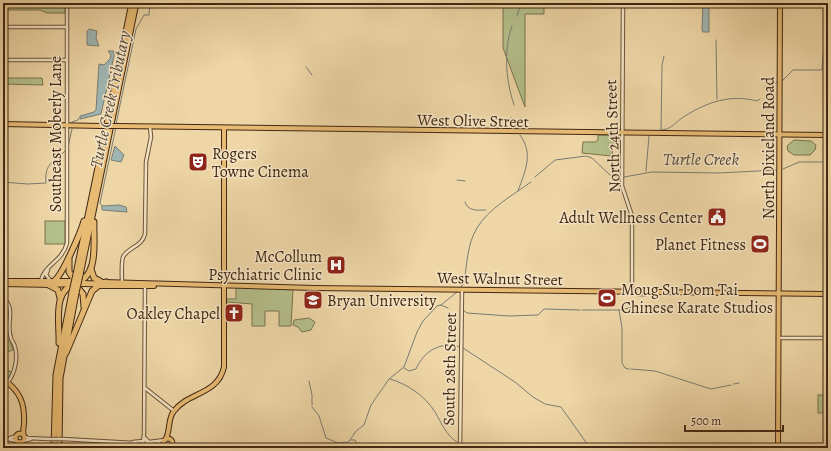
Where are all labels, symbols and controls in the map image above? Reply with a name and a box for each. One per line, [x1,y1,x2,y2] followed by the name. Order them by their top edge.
[85,28,136,170] water label: Turtle Creek Tributary
[45,56,67,212] street label: Southeast Moberly Lane
[758,76,780,219] street label: North Dixieland Road
[600,79,626,193] street label: North 24th Street
[416,109,529,133] street label: West Olive Street
[212,143,309,183] place label: Rogers Towne Cinema
[663,148,739,171] water label: Turtle Creek
[187,151,209,173] theatre icon: Rogers Towne Cinema
[706,206,728,228] public building icon: Adult Wellness Center
[558,207,703,229] place label: Adult Wellness Center
[749,233,771,255] sports icon: Planet Fitness
[655,234,746,256] place label: Planet Fitness
[208,246,322,286] place label: McCollum Psychiatric Clinic
[325,254,347,276] hospital icon: McCollum Psychiatric Clinic
[436,267,563,291] street label: West Walnut Street
[621,279,773,319] place label: Moug Su Dom Tai Chinese Karate Studios
[596,287,618,309] sports icon: Moug Su Dom Tai Chinese Karate Studios
[302,289,324,311] school or university icon: Bryan University
[327,290,437,312] place label: Bryan University
[223,302,245,324] church icon: Oakley Chapel
[127,303,220,325] place label: Oakley Chapel
[438,312,462,426] street label: South 28th Street
[685,407,783,433] scale bar
[691,413,721,429] text: 500 m

